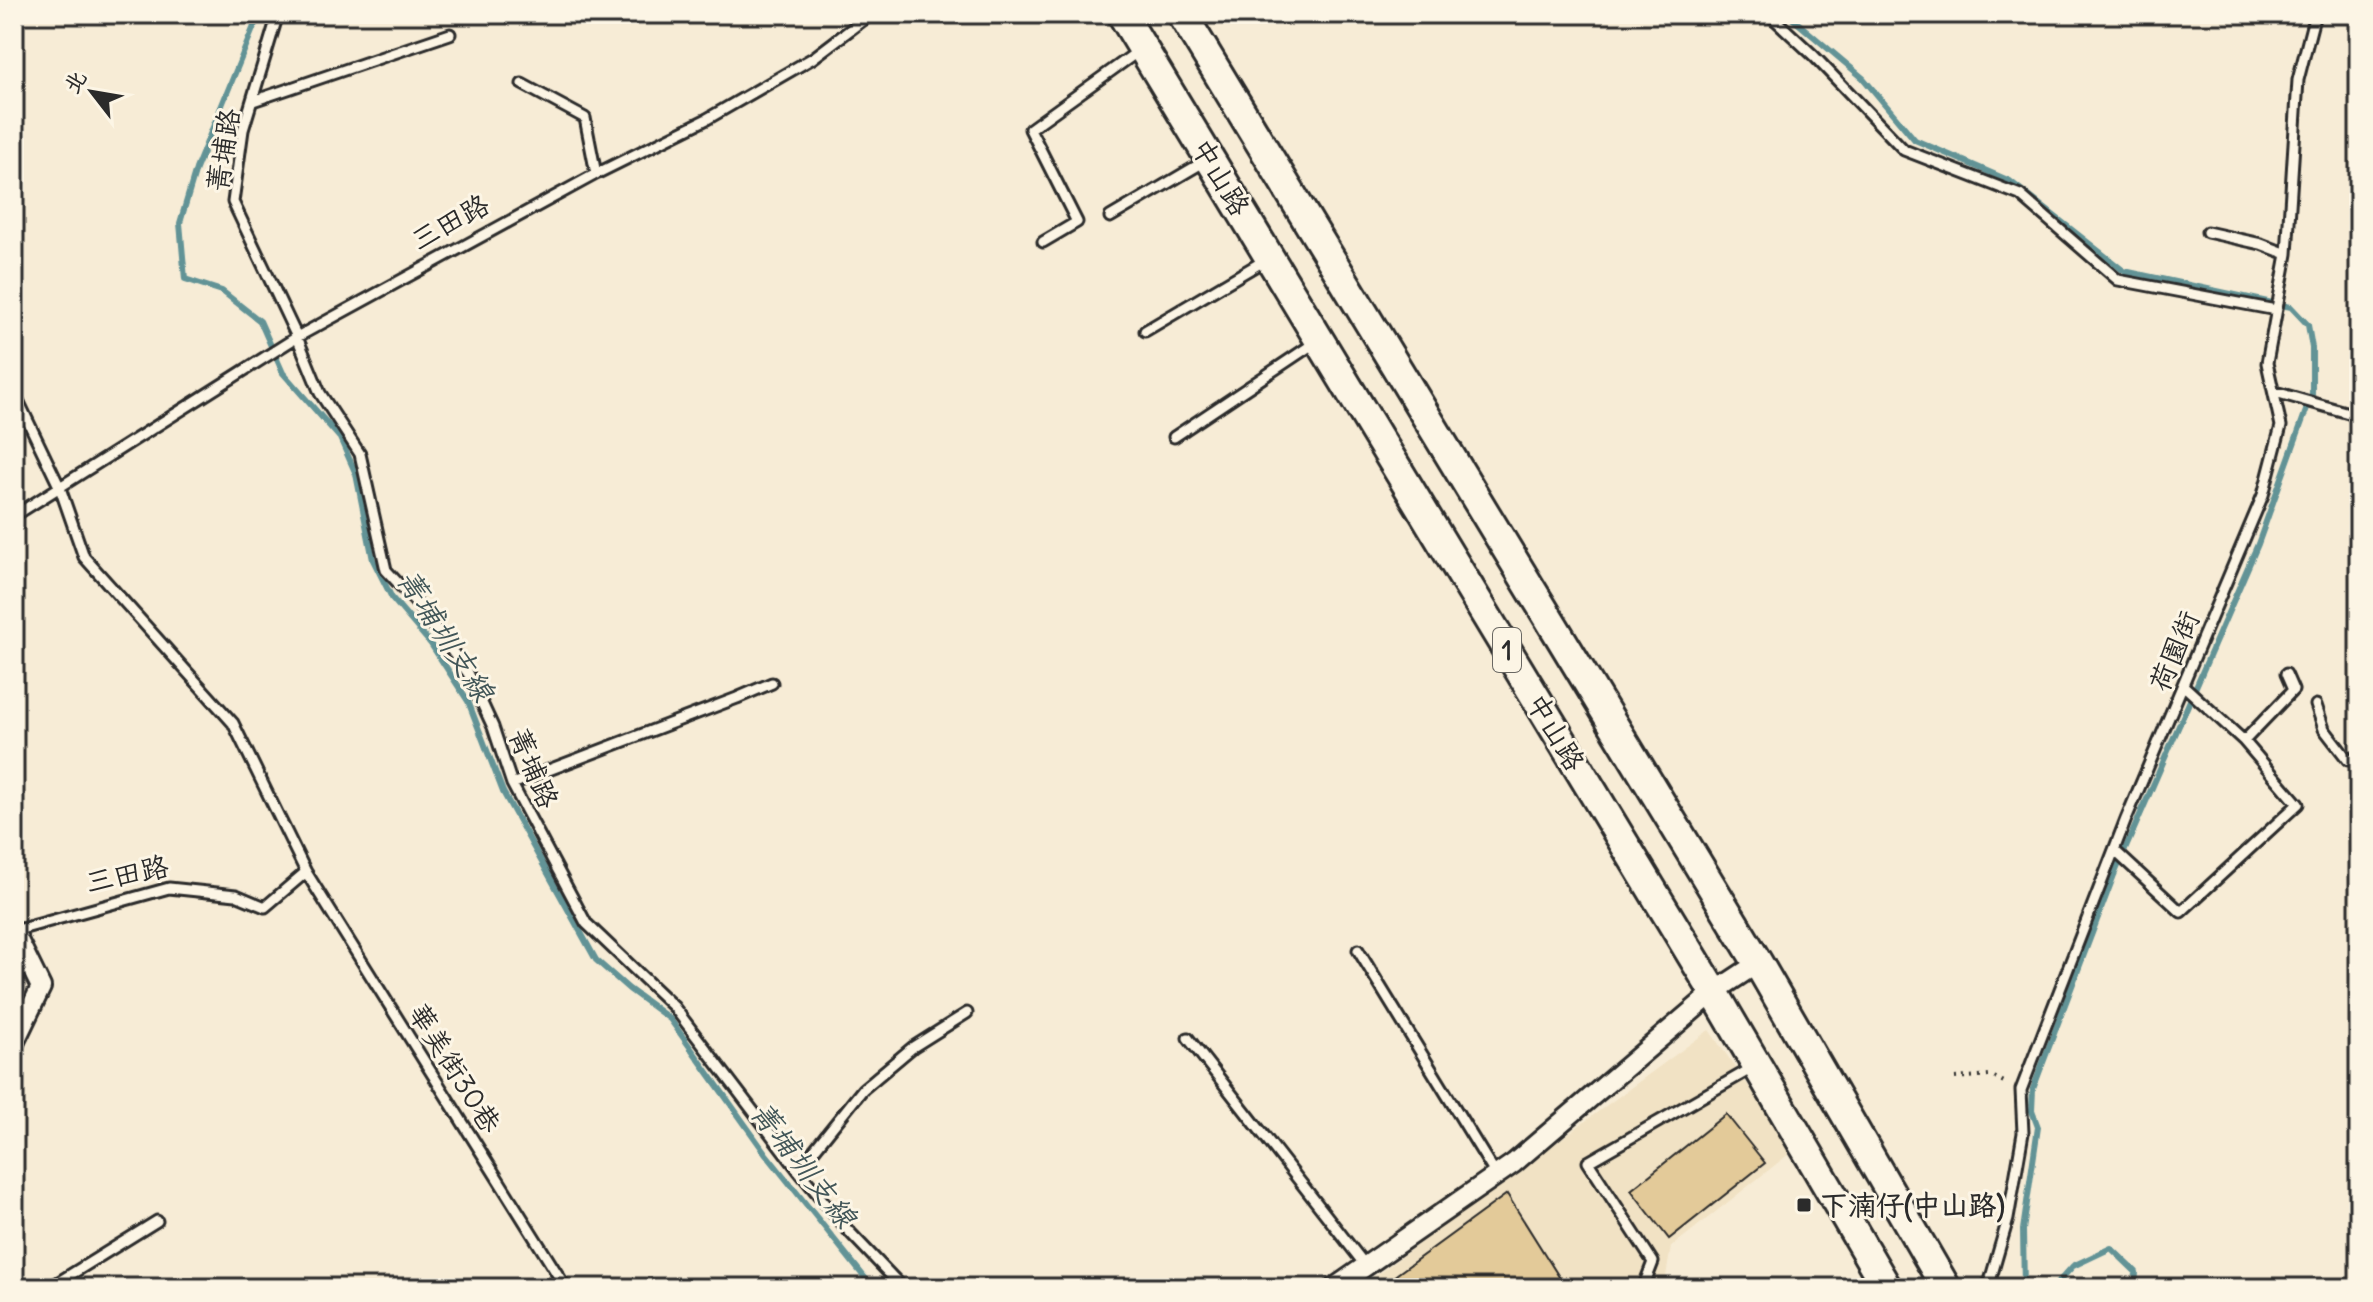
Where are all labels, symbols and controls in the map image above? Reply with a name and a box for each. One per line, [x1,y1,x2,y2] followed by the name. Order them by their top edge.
[52,52,132,132] north arrow
[57,65,93,98] text: 北
[199,106,247,194] street label: 菁埔路
[1184,132,1258,222] street label: 中山路
[405,186,495,258] street label: 三田路
[389,562,504,710] water label: 菁埔圳支線
[2141,605,2207,697] street label: 荷園街
[1493,628,1521,672] road number: 1
[1519,687,1593,777] street label: 中山路
[501,722,567,814] street label: 菁埔路
[82,848,172,900] street label: 三田路
[401,996,510,1140] street label: 華美街30巷
[743,1093,866,1236] water label: 菁埔圳支線
[1820,1187,2005,1223] place label: 下湳仔(中山路)
[1795,1196,1813,1214] marker: 下湳仔(中山路)

